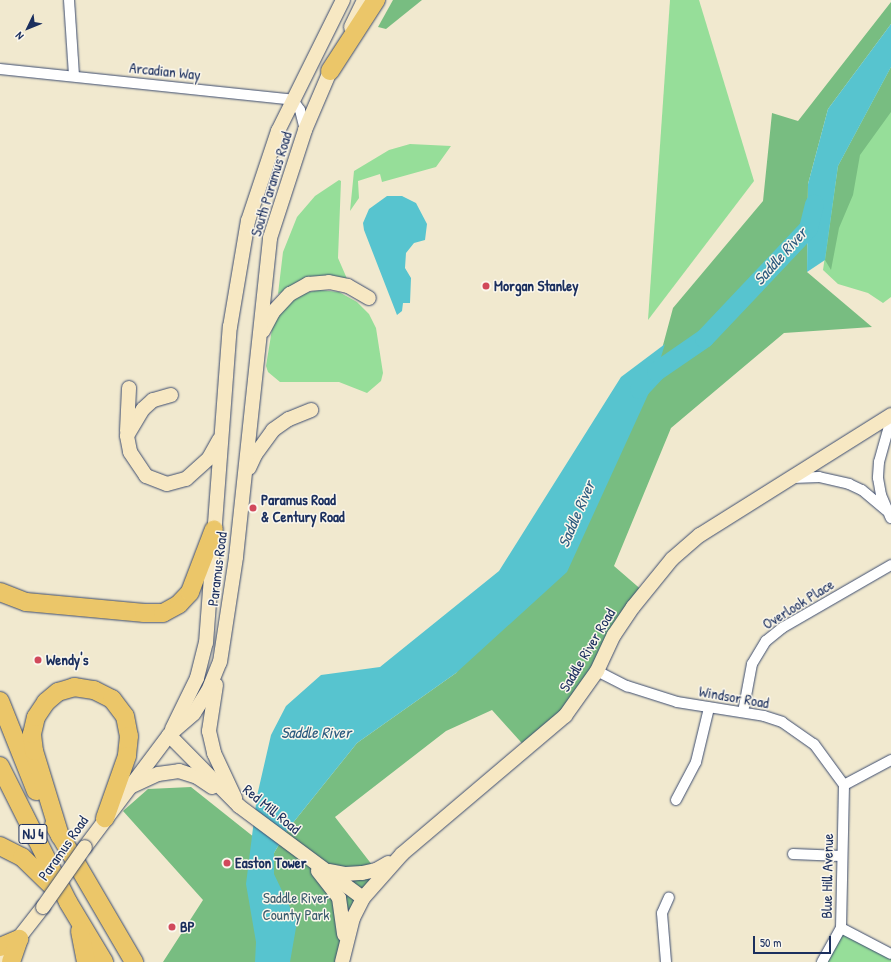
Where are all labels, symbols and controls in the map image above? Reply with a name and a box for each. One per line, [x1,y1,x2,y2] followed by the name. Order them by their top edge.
[8,8,48,48] north arrow
[12,29,26,43] text: N
[128,58,202,84] street label: Arcadian Way
[247,129,295,239] street label: South Paramus Road
[749,224,811,288] water label: Saddle River
[494,277,579,295] place label: Morgan Stanley
[481,281,491,291] marker: Morgan Stanley
[553,478,599,550] water label: Saddle River
[261,490,345,525] place label: Paramus Road & Century Road
[248,503,258,513] marker: Paramus Road & Century Road
[204,531,230,607] street label: Paramus Road
[759,575,837,633] street label: Overlook Place
[555,605,619,695] street label: Saddle River Road
[46,651,88,669] place label: Wendy's
[33,655,43,665] marker: Wendy's
[698,682,770,712] street label: Windsor Road
[281,722,351,742] water label: Saddle River
[240,780,304,838] street label: Red Mill Road
[34,812,92,884] street label: Paramus Road
[18,822,48,846] road number: NJ 4
[817,833,837,919] street label: Blue Hill Avenue
[235,854,306,872] place label: Easton Tower
[222,858,232,868] marker: Easton Tower
[262,888,330,923] park label: Saddle River County Park
[180,918,195,936] place label: BP
[167,922,177,932] marker: BP
[755,928,833,954] scale bar
[760,934,781,951] text: 50 m

